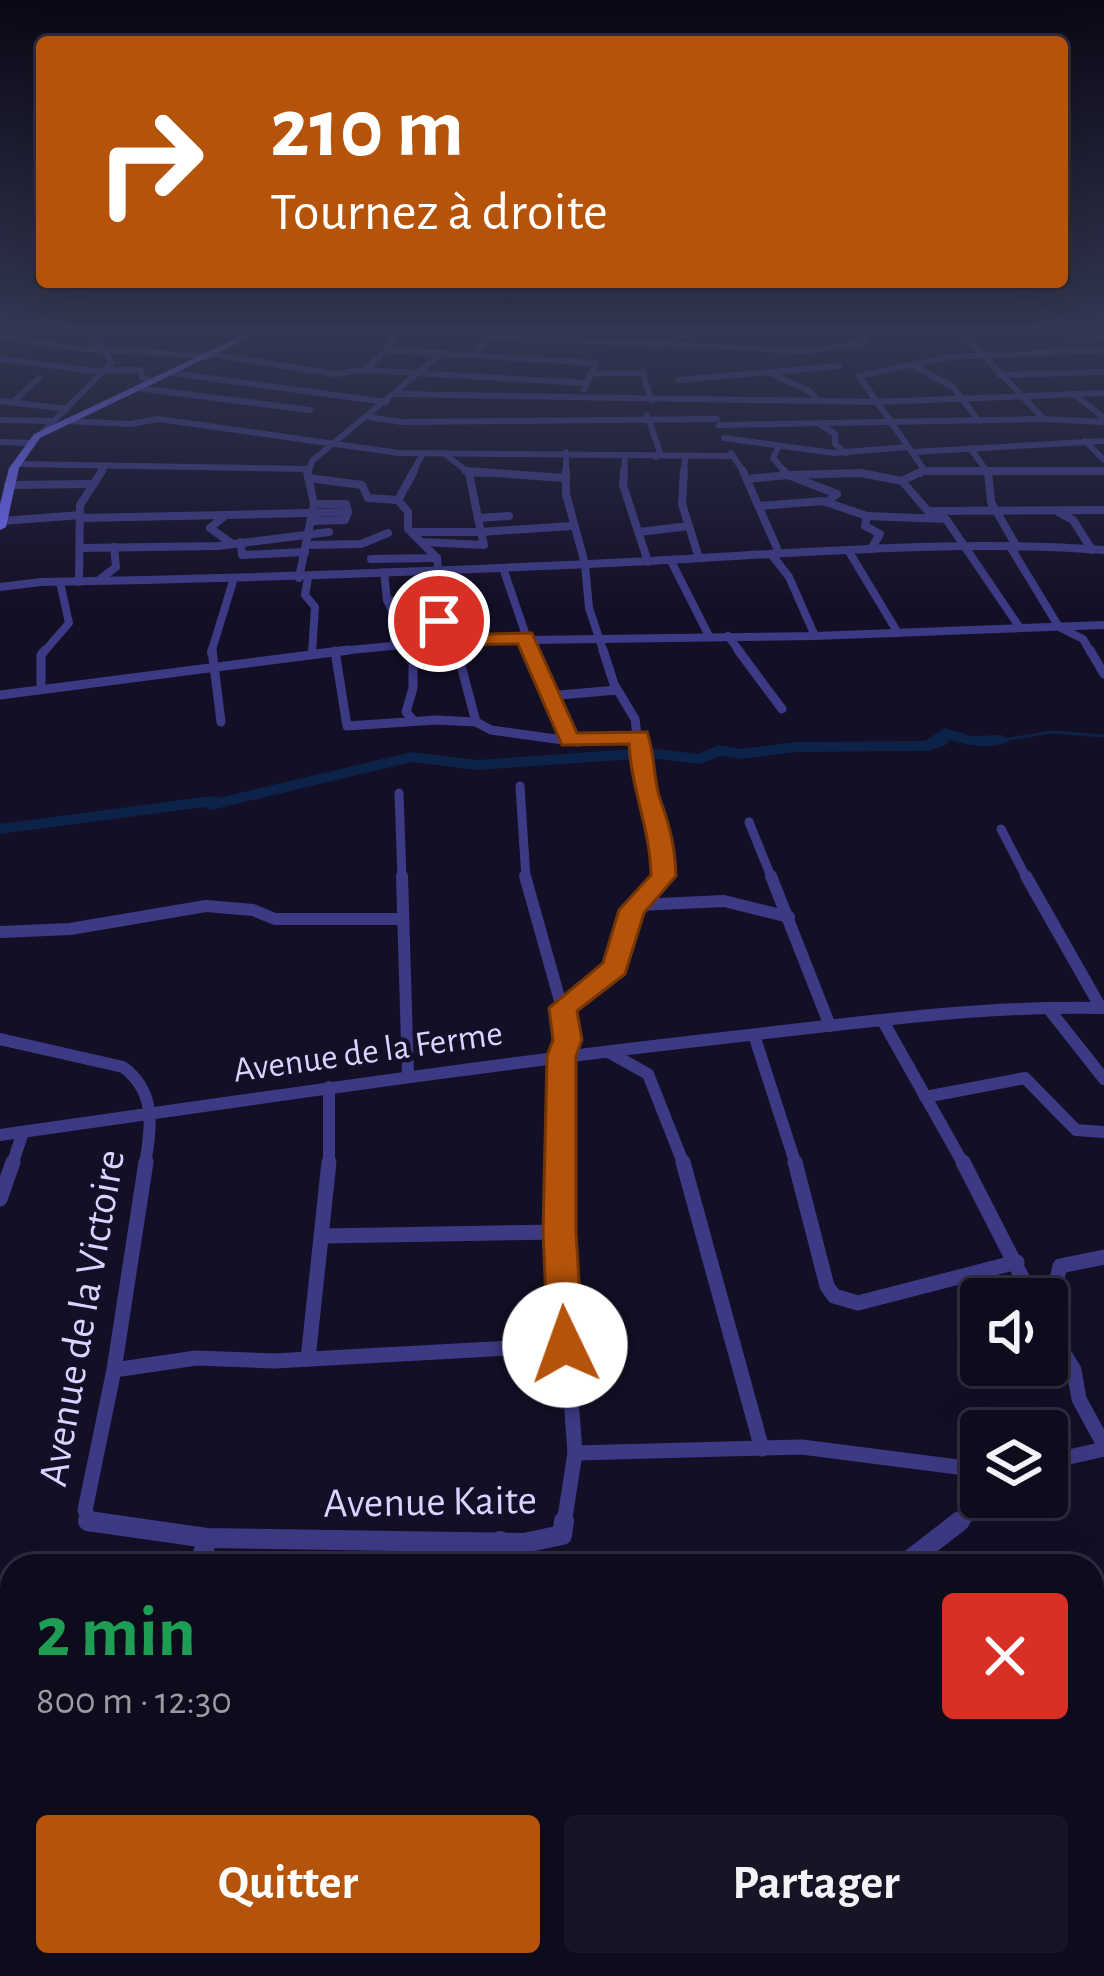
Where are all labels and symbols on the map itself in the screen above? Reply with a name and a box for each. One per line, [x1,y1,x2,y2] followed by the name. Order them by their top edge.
[388,570,490,672] pin
[231,1015,505,1089] street label: Avenue de la Ferme
[32,1147,132,1489] street label: Avenue de la Victoire
[502,1282,628,1408] position arrow
[323,1479,537,1525] street label: Avenue Kaite

